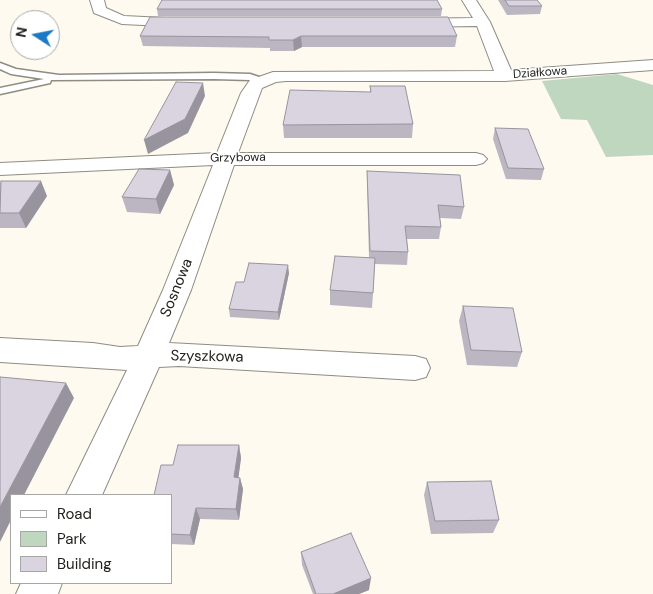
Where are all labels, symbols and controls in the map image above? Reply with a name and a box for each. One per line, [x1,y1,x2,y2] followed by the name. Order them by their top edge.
[10,10,60,60] north arrow
[11,26,31,39] text: N
[512,64,568,82] street label: Działkowa
[210,150,266,166] street label: Grzybowa
[157,256,197,320] street label: Sosnowa
[170,347,244,367] street label: Szyszkowa
[10,494,172,584] legend
[57,504,92,524] text: Road
[57,529,87,549] text: Park
[57,554,112,574] text: Building

